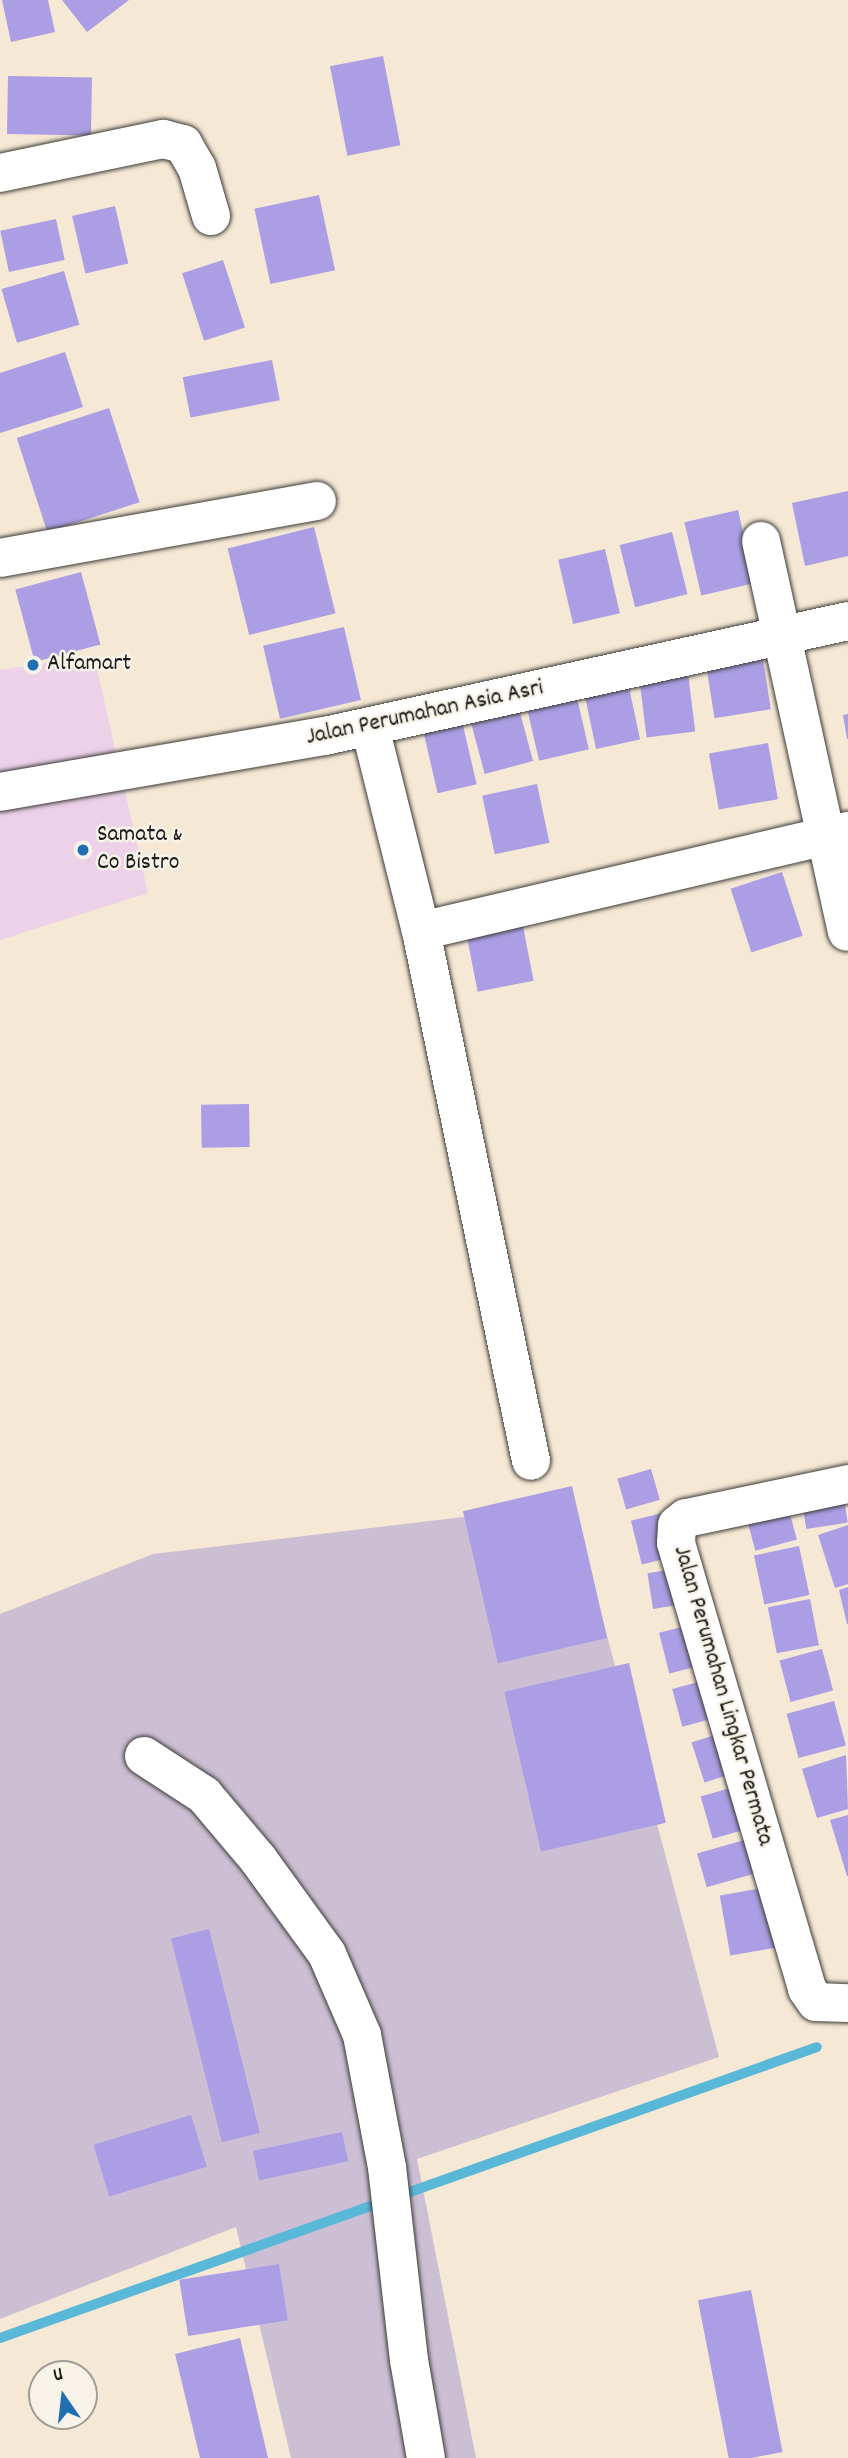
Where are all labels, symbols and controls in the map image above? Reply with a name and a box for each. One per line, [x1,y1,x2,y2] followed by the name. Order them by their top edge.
[47,651,131,679] place label: Alfamart
[25,657,41,673] marker: Alfamart
[304,675,546,753] street label: Jalan Perumahan Asia Asri
[97,822,183,878] place label: Samata & Co Bistro
[75,842,91,858] marker: Samata & Co Bistro
[665,1543,779,1849] street label: Jalan Perumahan Lingkar Permata
[28,2360,98,2430] north arrow
[51,2362,66,2390] text: U

